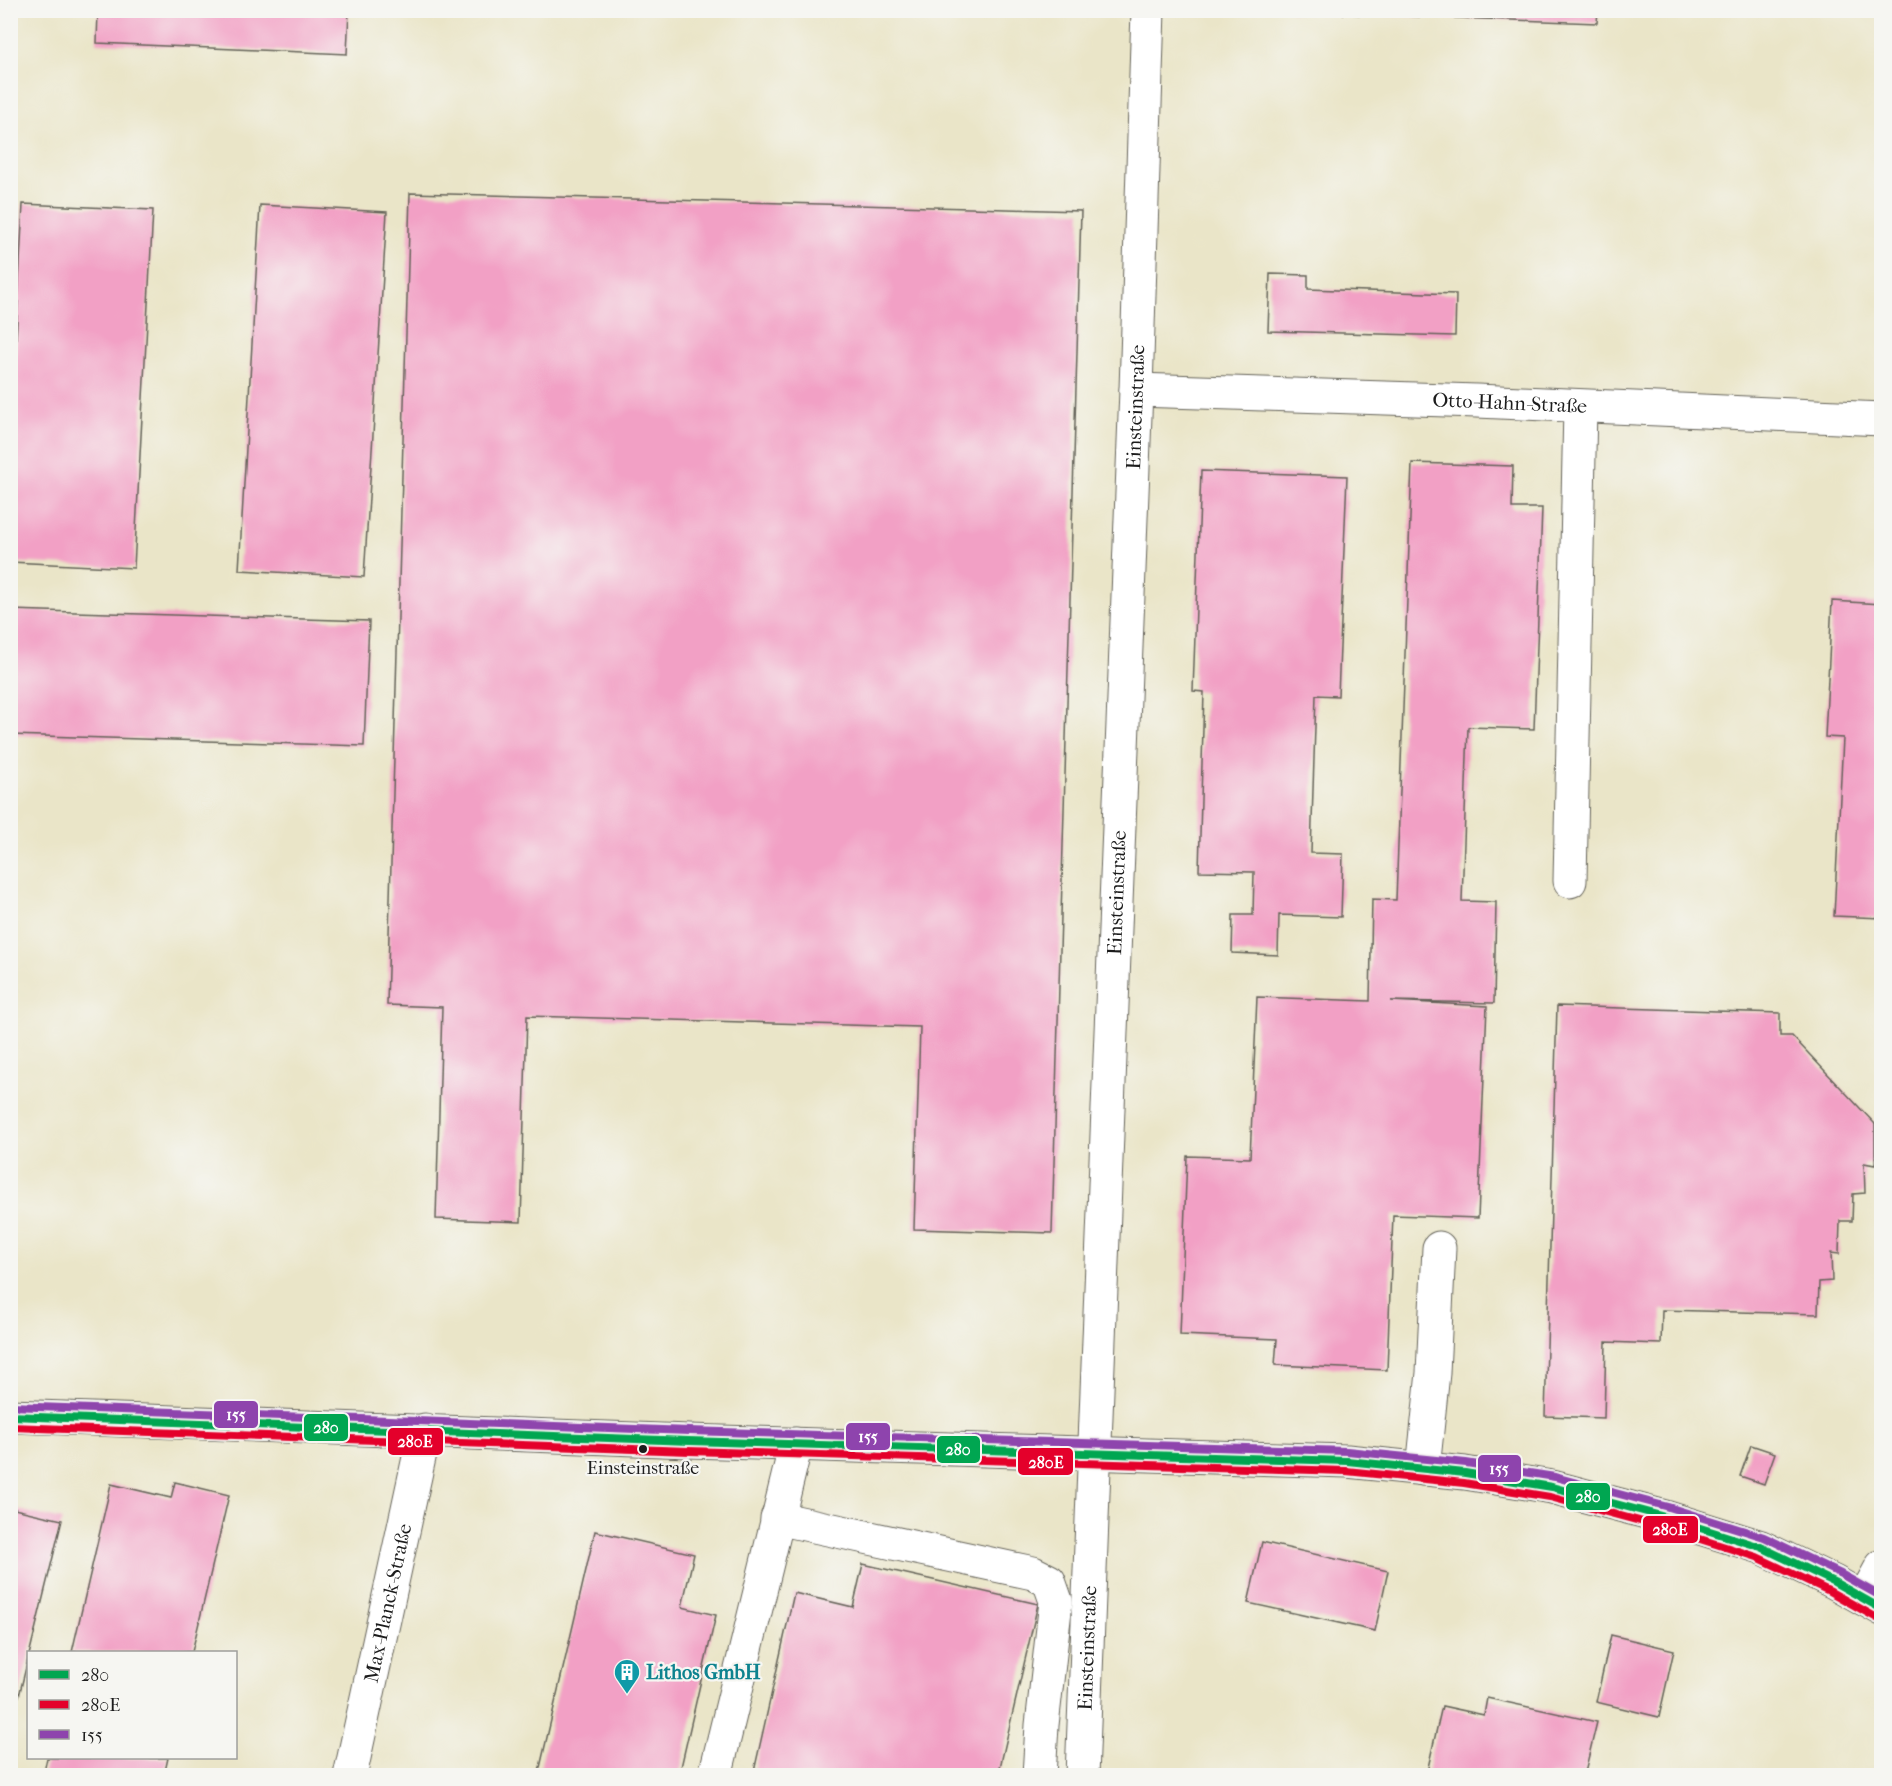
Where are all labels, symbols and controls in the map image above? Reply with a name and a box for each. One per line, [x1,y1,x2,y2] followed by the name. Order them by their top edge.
[1121,344,1149,470] street label: Einsteinstraße
[1432,388,1588,417] street label: Otto-Hahn-Straße
[1102,830,1130,956] street label: Einsteinstraße
[213,1400,259,1429] line badge: 155
[226,1405,246,1424] text: 155
[303,1413,349,1442] line badge: 280
[313,1418,339,1437] text: 280
[845,1422,891,1451] line badge: 155
[387,1427,444,1456] line badge: 280E
[858,1427,878,1446] text: 155
[398,1432,433,1451] text: 280E
[936,1435,981,1464] line badge: 280
[945,1440,971,1459] text: 280
[637,1443,649,1455] marker: Einsteinstraße
[1017,1447,1074,1476] line badge: 280E
[1029,1453,1064,1472] text: 280E
[1477,1454,1522,1483] line badge: 155
[587,1458,699,1479] place label: Einsteinstraße
[1489,1459,1509,1478] text: 155
[1565,1482,1611,1511] line badge: 280
[1575,1487,1601,1506] text: 280
[1642,1515,1699,1544] line badge: 280E
[1653,1520,1688,1539] text: 280E
[359,1521,416,1685] street label: Max-Planck-Straße
[1073,1585,1101,1711] street label: Einsteinstraße
[27,1651,237,1759] legend
[612,1657,642,1695] building icon: Lithos GmbH
[646,1661,761,1684] place label: Lithos GmbH
[81,1665,109,1686] text: 280
[81,1695,120,1716] text: 280E
[81,1725,103,1746] text: 155

